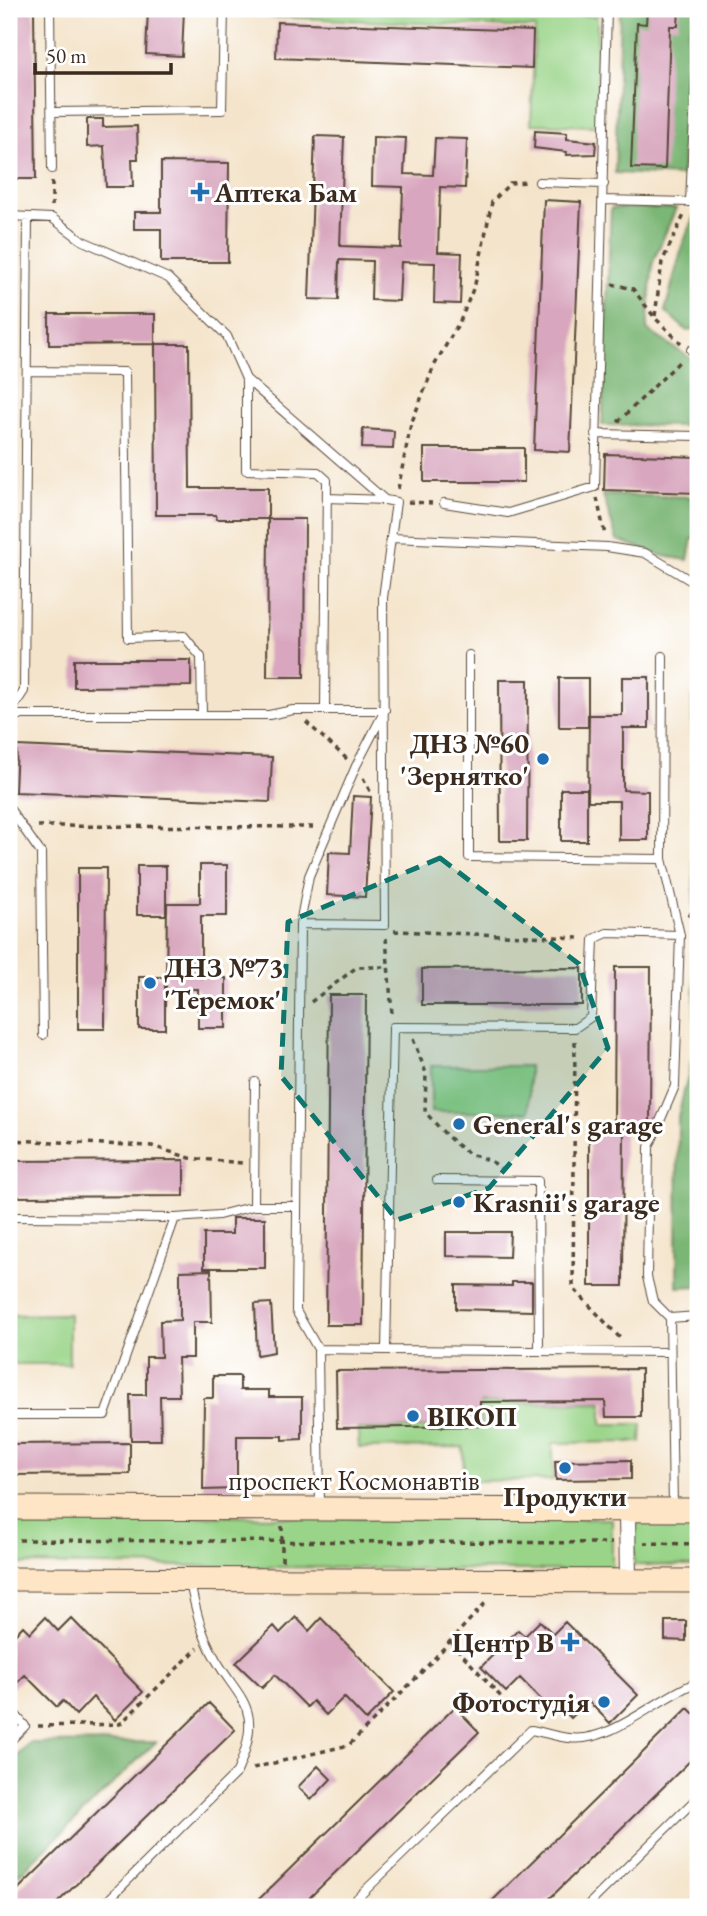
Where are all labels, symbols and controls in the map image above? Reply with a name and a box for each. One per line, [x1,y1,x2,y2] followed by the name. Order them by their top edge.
[35,32,172,76] scale bar
[46,42,87,69] text: 50 m
[213,174,357,210] place label: Аптека Бам
[192,184,208,200] marker: Аптека Бам
[400,725,529,793] place label: ДНЗ №60 'Зернятко'
[535,751,551,767] marker: ДНЗ №60 'Зернятко'
[164,949,284,1017] place label: ДНЗ №73 'Теремок'
[142,975,158,991] marker: ДНЗ №73 'Теремок'
[473,1106,663,1142] place label: General's garage
[451,1116,467,1132] marker: General's garage
[473,1184,660,1220] place label: Krasnii's garage
[451,1194,467,1210] marker: Krasnii's garage
[427,1398,517,1434] place label: ВІКОП
[405,1408,421,1424] marker: ВІКОП
[557,1460,573,1476] marker: Продукти
[228,1462,480,1498] street label: проспект Космонавтів
[503,1478,627,1514] place label: Продукти
[452,1624,554,1660] place label: Центр В
[560,1632,580,1652] marker: Центр В
[453,1684,590,1720] place label: Фотостудія
[596,1694,612,1710] marker: Фотостудія

